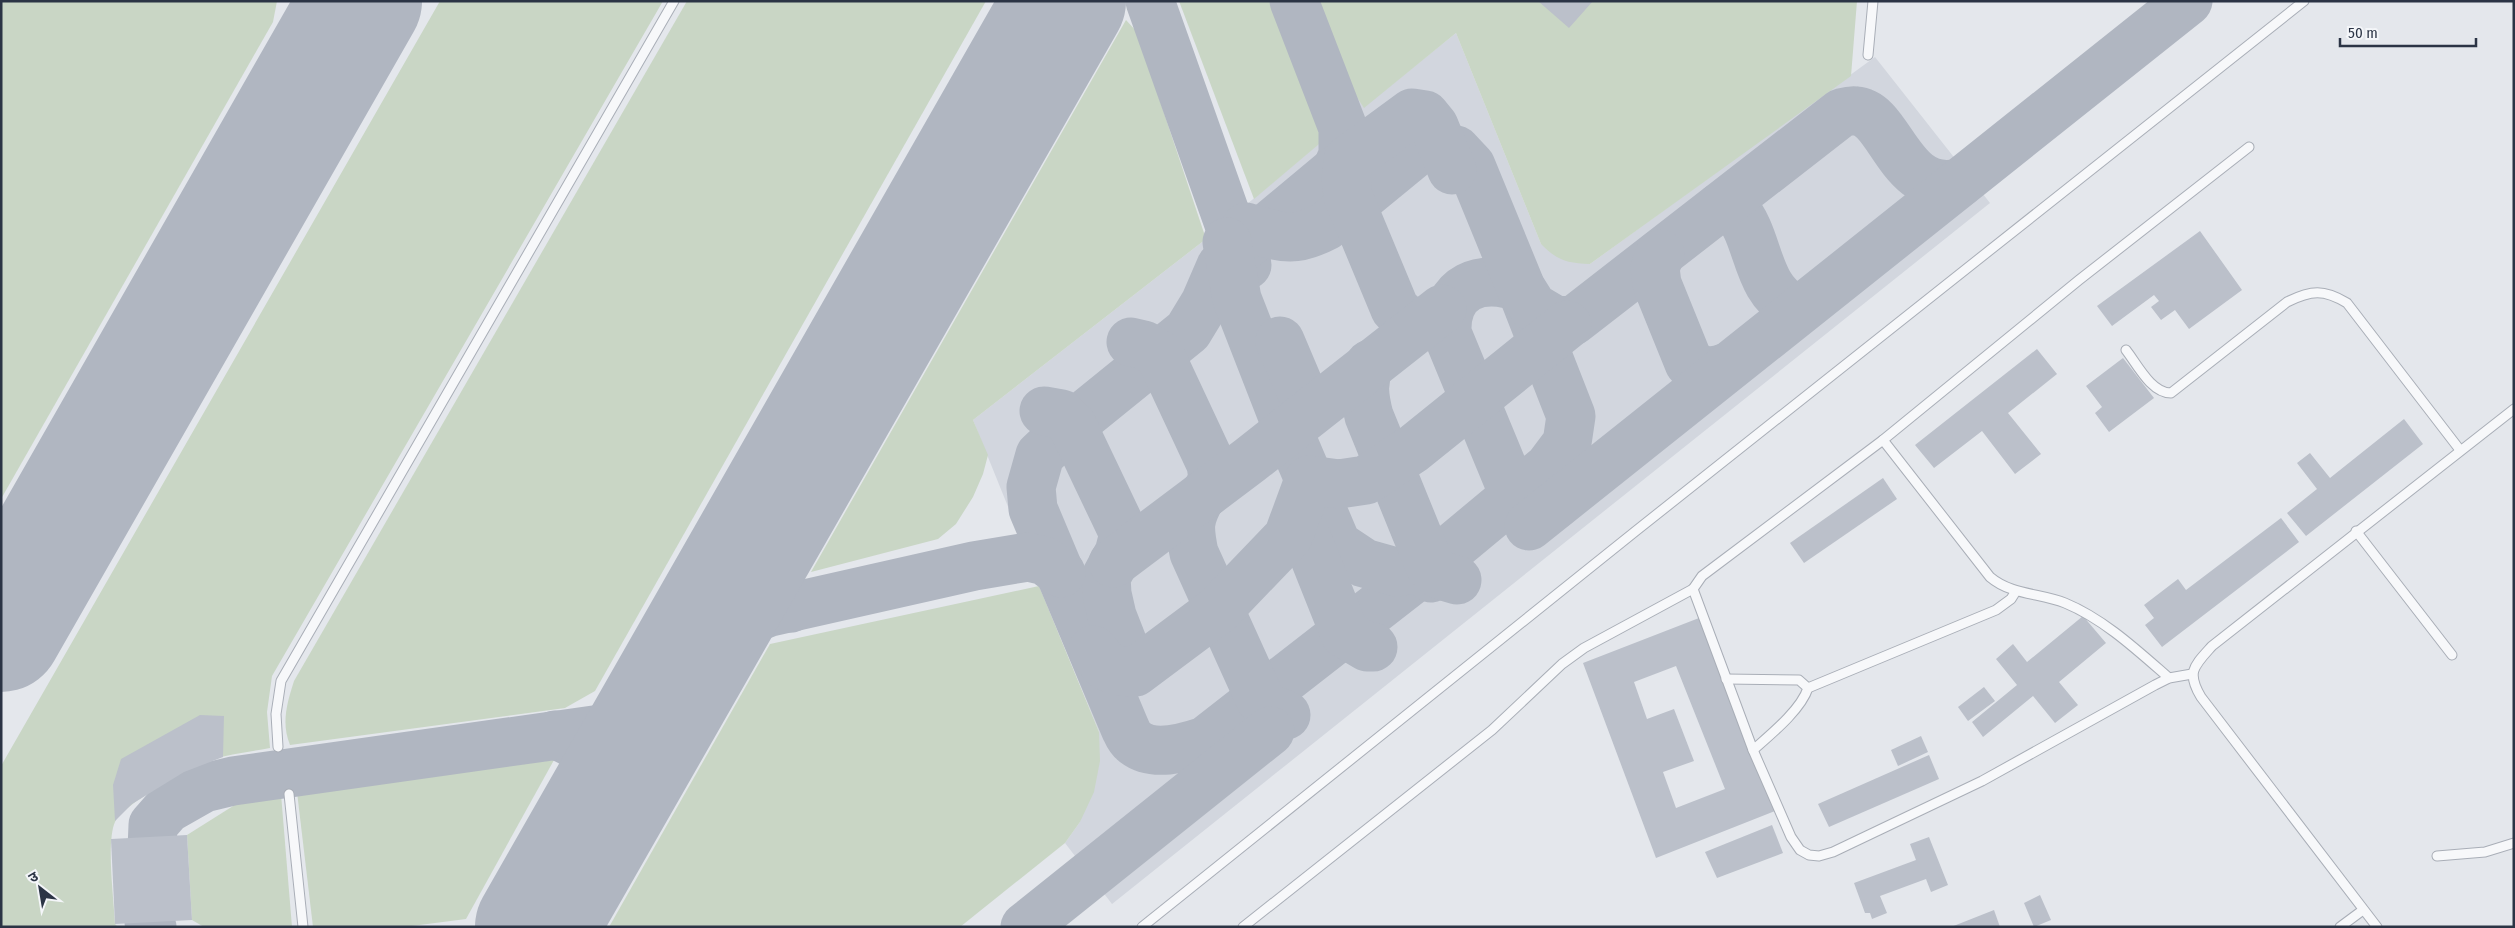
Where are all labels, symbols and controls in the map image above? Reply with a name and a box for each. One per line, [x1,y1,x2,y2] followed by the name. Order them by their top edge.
[2340,15,2476,47] scale bar
[2348,24,2378,42] text: 50 m
[15,863,65,913] north arrow
[26,867,42,887] text: उ

